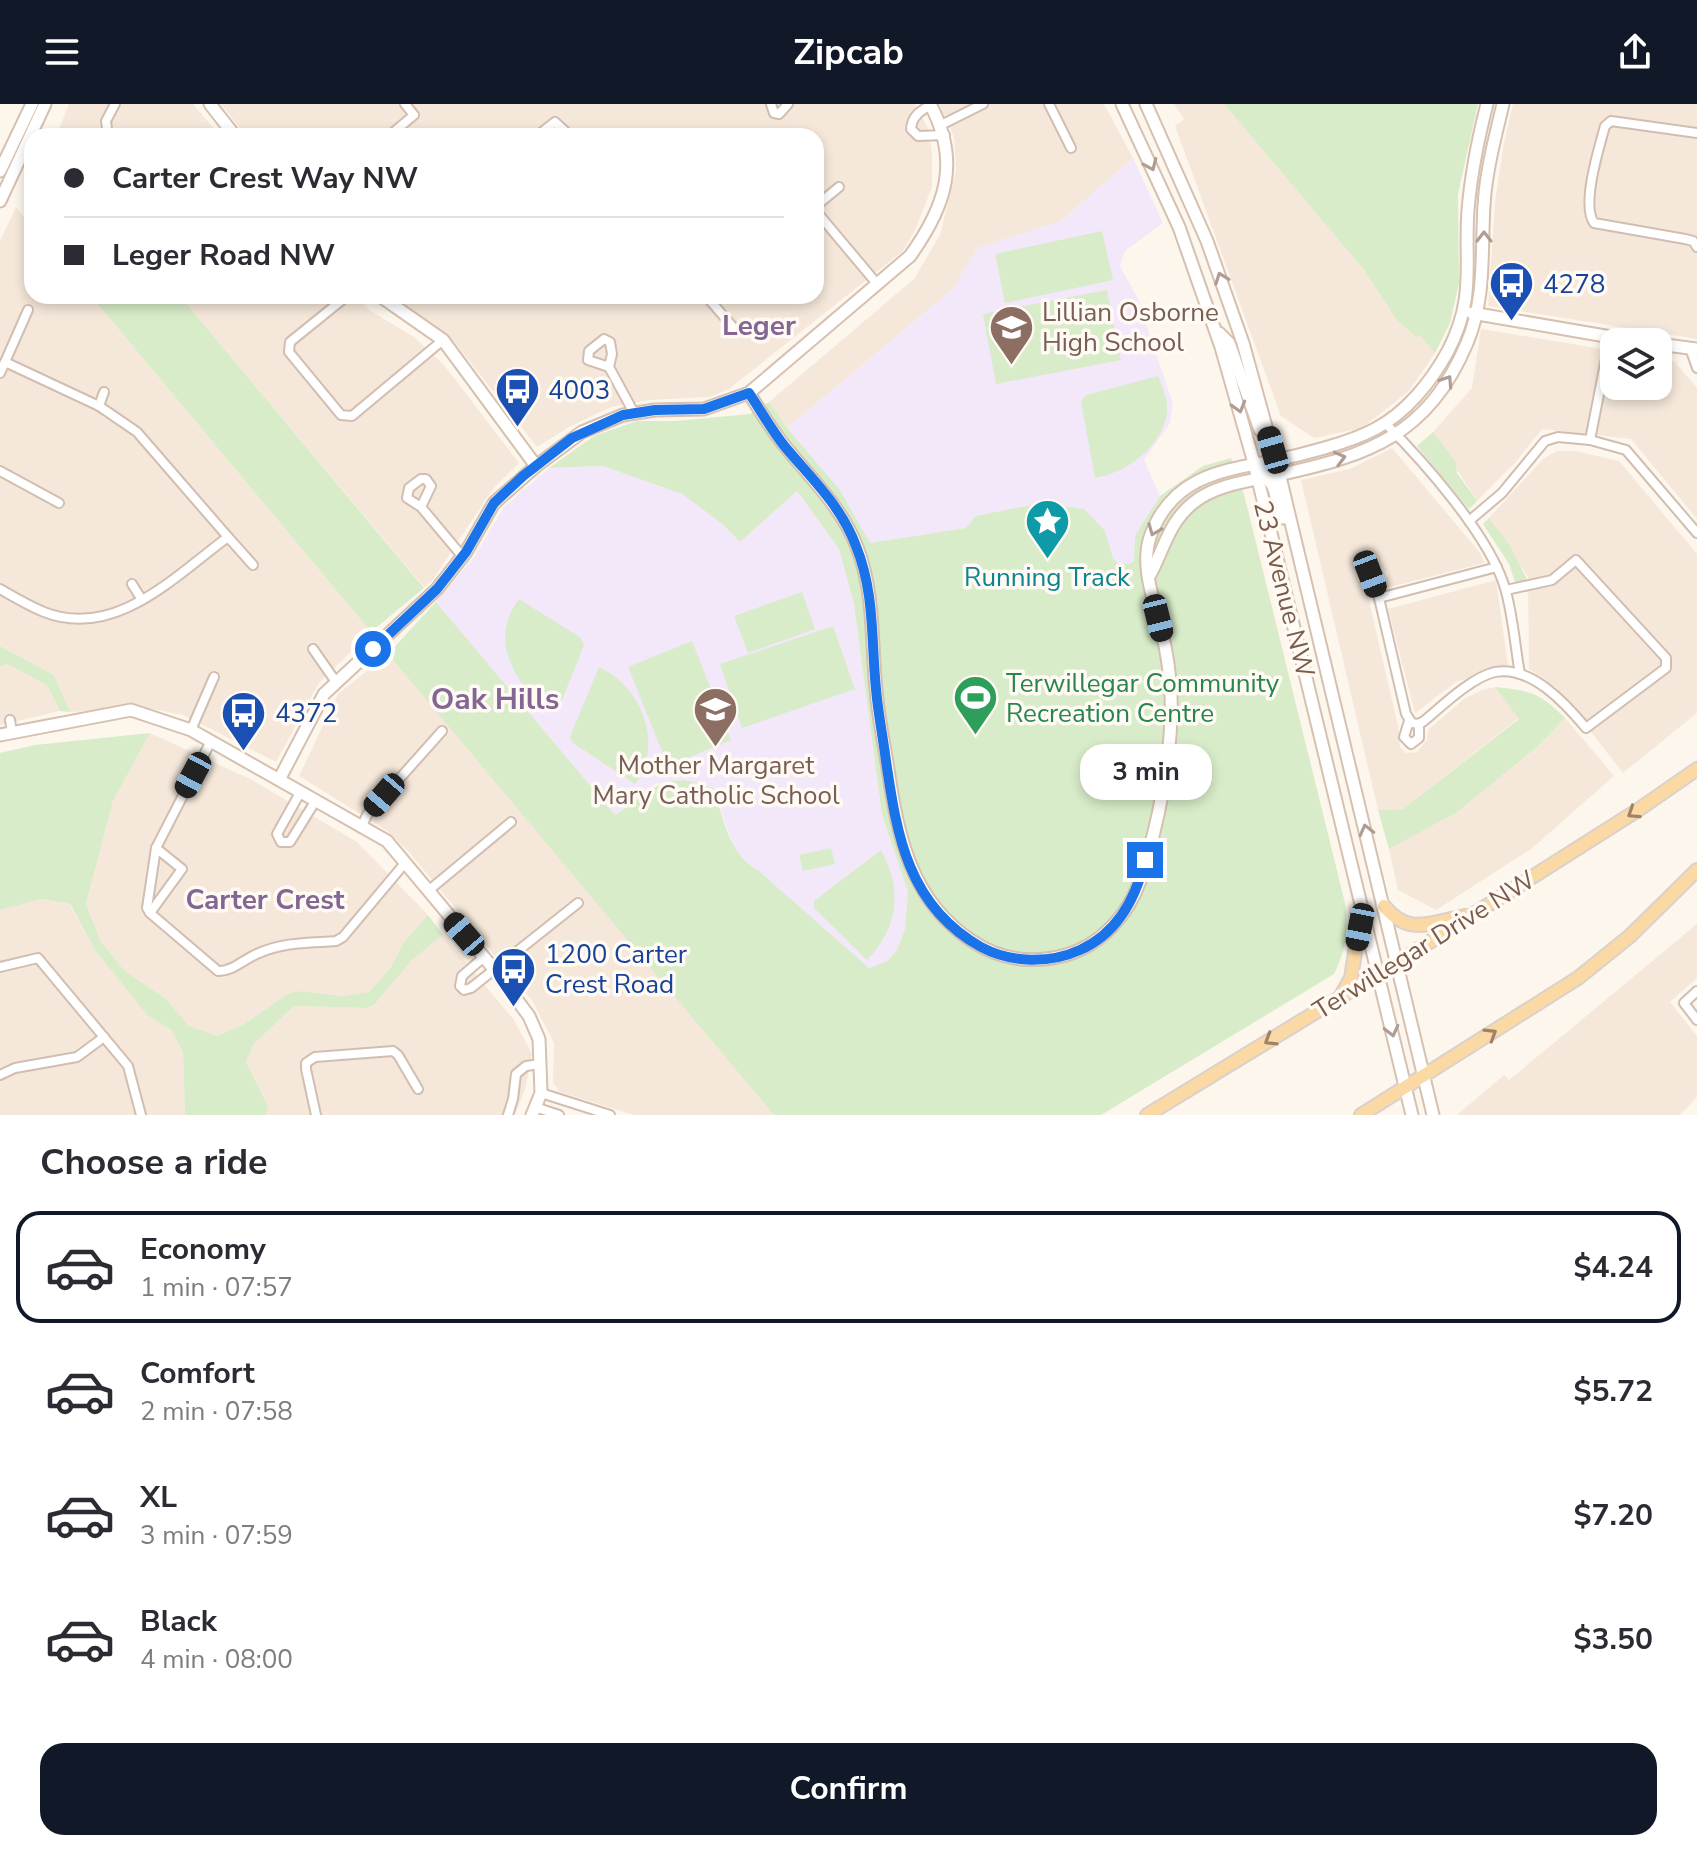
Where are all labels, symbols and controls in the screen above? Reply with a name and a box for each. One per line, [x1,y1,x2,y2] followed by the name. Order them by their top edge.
[793,28,904,77] text: Zipcab
[40,30,84,74] icon: menu
[1613,30,1657,74] icon: share
[1142,157,1158,171] one-way arrow
[112,158,418,199] text: Carter Crest Way NW
[1475,230,1493,243] one-way arrow
[112,235,335,276] text: Leger Road NW
[1488,260,1536,323] bus stop icon: 4278
[1543,267,1605,302] place label: 4278
[1214,272,1230,286] one-way arrow
[1042,295,1219,360] place label: Lillian Osborne High School
[987,303,1035,366] school or university icon: Lillian Osborne High School
[722,307,796,345] district label: Leger
[1600,328,1672,400] map controls
[1600,328,1672,400] button: layers
[493,366,541,429] bus stop icon: 4003
[548,373,610,408] place label: 4003
[1437,376,1452,390] one-way arrow
[1229,400,1246,414] one-way arrow
[1255,424,1291,476] car
[1332,451,1346,468] one-way arrow
[1245,497,1323,681] street label: 23 Avenue NW
[1023,498,1071,561] place icon: Running Track
[1147,522,1163,536] one-way arrow
[1350,547,1390,601] car
[964,560,1131,595] place label: Running Track
[1141,592,1175,644] car
[355,631,391,667] route start
[1006,666,1280,731] place label: Terwillegar Community Recreation Centre
[951,674,999,737] sports icon: Terwillegar Community Recreation Centre
[431,679,559,720] district label: Oak Hills
[692,686,740,749] school or university icon: Mother Margaret Mary Catholic School
[220,689,268,752] bus stop icon: 4372
[275,696,337,731] place label: 4372
[1079,744,1211,800] callout: 3 min
[171,748,215,802] car
[592,748,840,813] place label: Mother Margaret Mary Catholic School
[1112,754,1180,789] text: 3 min
[359,769,409,821] car
[1627,804,1642,819] one-way arrow
[1358,823,1375,837] one-way arrow
[1127,842,1163,878] route end
[1306,862,1542,1028] street label: Terwillegar Drive NW
[185,881,345,919] district label: Carter Crest
[1344,901,1376,953] car
[439,908,489,960] car
[545,937,688,1002] place label: 1200 Carter Crest Road
[490,945,538,1008] bus stop icon: 1200 Carter Crest Road
[1382,1023,1399,1037] one-way arrow
[1482,1028,1497,1044] one-way arrow
[1264,1031,1279,1046] one-way arrow
[40,1138,268,1187] text: Choose a ride
[140,1229,266,1270] text: Economy
[44,1231,116,1303] icon: car
[1574,1247,1653,1288] text: $4.24
[140,1270,293,1305] text: 1 min · 07:57
[140,1353,255,1394] text: Comfort
[44,1355,116,1427] icon: car
[1574,1371,1653,1412] text: $5.72
[140,1394,293,1429] text: 2 min · 07:58
[140,1477,177,1518] text: XL
[44,1479,116,1551] icon: car
[1574,1495,1653,1536] text: $7.20
[140,1518,293,1553] text: 3 min · 07:59
[140,1601,217,1642] text: Black
[44,1603,116,1675] icon: car
[1574,1619,1653,1660] text: $3.50
[140,1642,293,1677] text: 4 min · 08:00
[40,1743,1657,1835] button: Confirm

